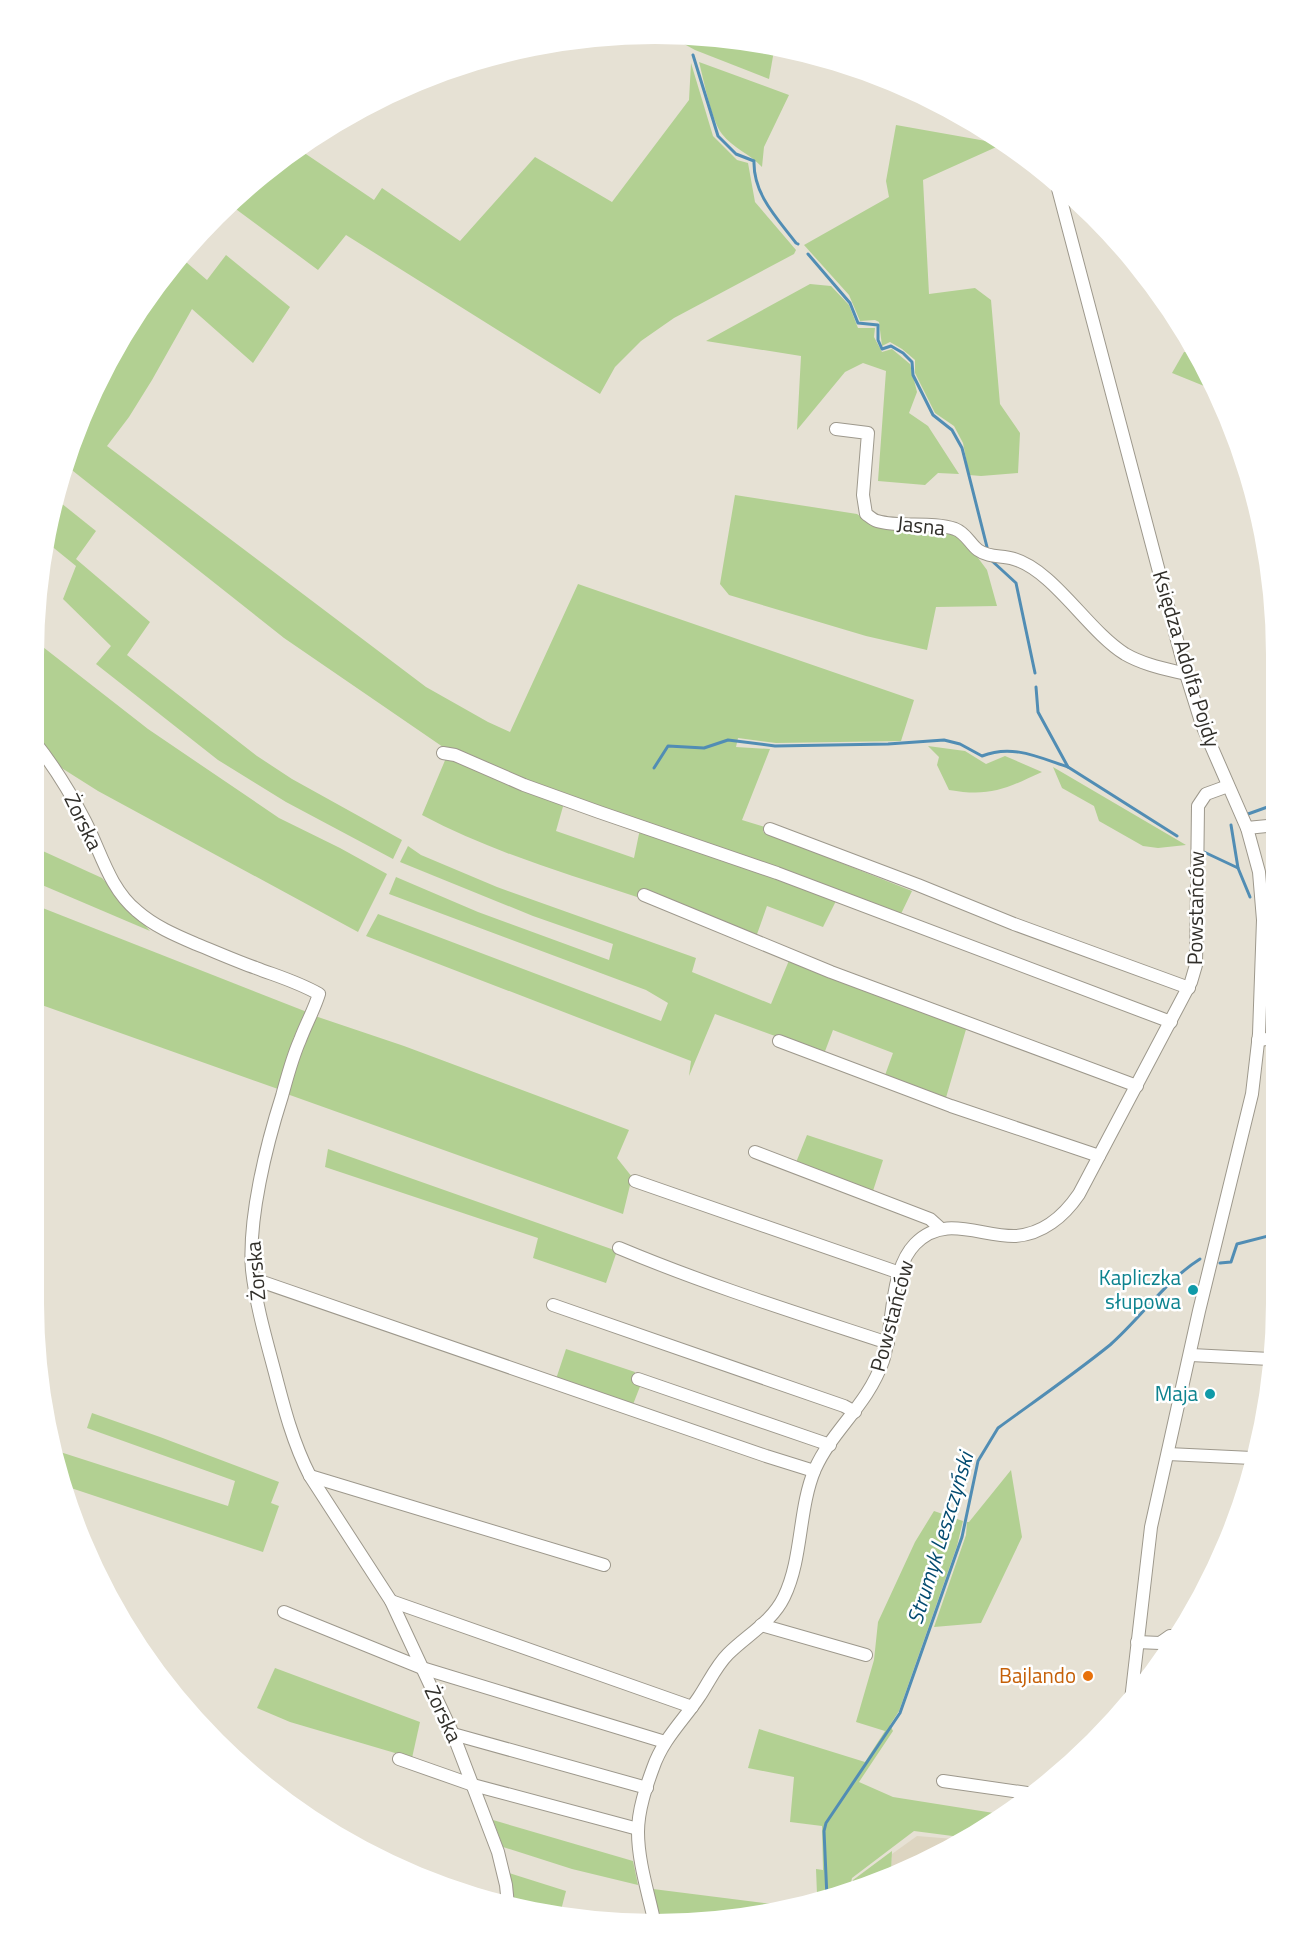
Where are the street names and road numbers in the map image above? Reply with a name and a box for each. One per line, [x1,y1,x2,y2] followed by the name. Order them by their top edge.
[895,507,947,543] street label: Jasna
[1145,566,1229,751] street label: Księdza Adolfa Pojdy
[56,788,112,856] street label: Żorska
[1178,851,1212,965] street label: Powstańców
[236,1239,274,1302] street label: Żorska
[861,1256,921,1375] street label: Powstańców
[417,1680,471,1748] street label: Żorska

